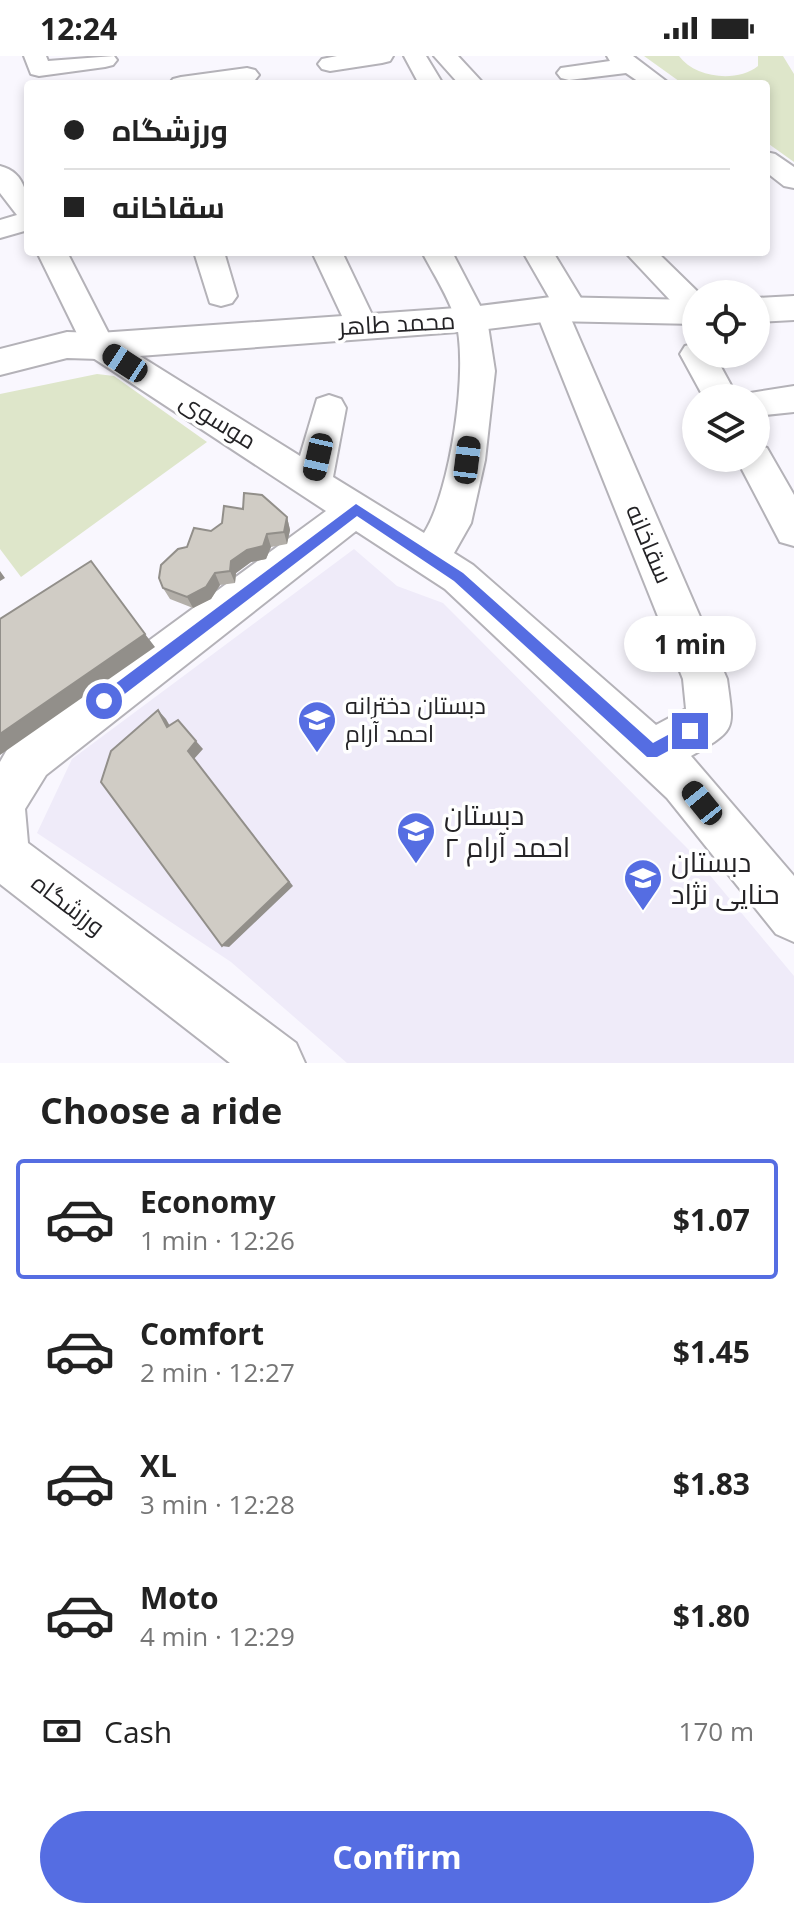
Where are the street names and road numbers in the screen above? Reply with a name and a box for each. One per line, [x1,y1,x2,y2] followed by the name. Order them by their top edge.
[336,303,456,342] street label: محمد طاهر
[174,383,263,456] street label: موسوی
[619,499,682,588] street label: سقاخانه
[26,865,112,942] street label: ورزشگاه

